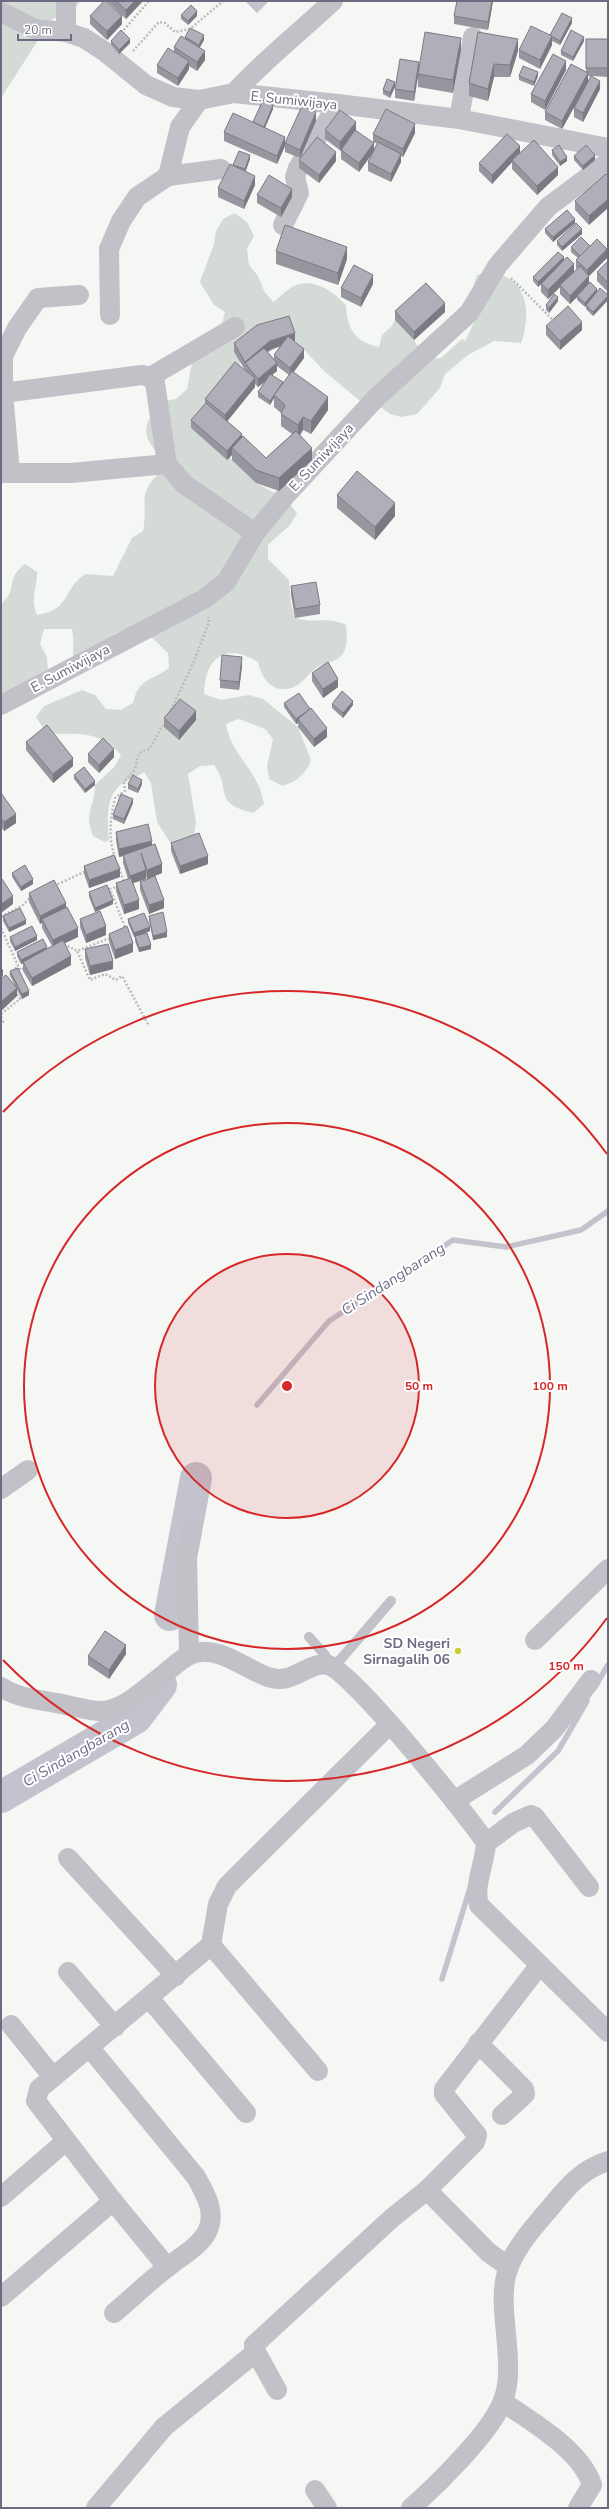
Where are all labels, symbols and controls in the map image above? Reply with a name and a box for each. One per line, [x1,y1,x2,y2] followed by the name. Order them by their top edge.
[18,16,71,42] scale bar
[24,22,52,38] text: 20 m
[250,87,338,114] street label: E. Sumiwijaya
[285,419,358,496] street label: E. Sumiwijaya
[27,640,113,697] street label: E. Sumiwijaya
[337,1238,449,1320] water label: Ci Sindangbarang
[405,1378,433,1394] text: 50 m
[532,1378,568,1394] text: 100 m
[280,1379,294,1393] centre of rings
[363,1634,450,1669] place label: SD Negeri Sirnagalih 06
[453,1646,463,1656] marker: SD Negeri Sirnagalih 06
[548,1658,584,1674] text: 150 m
[19,1714,133,1792] water label: Ci Sindangbarang

